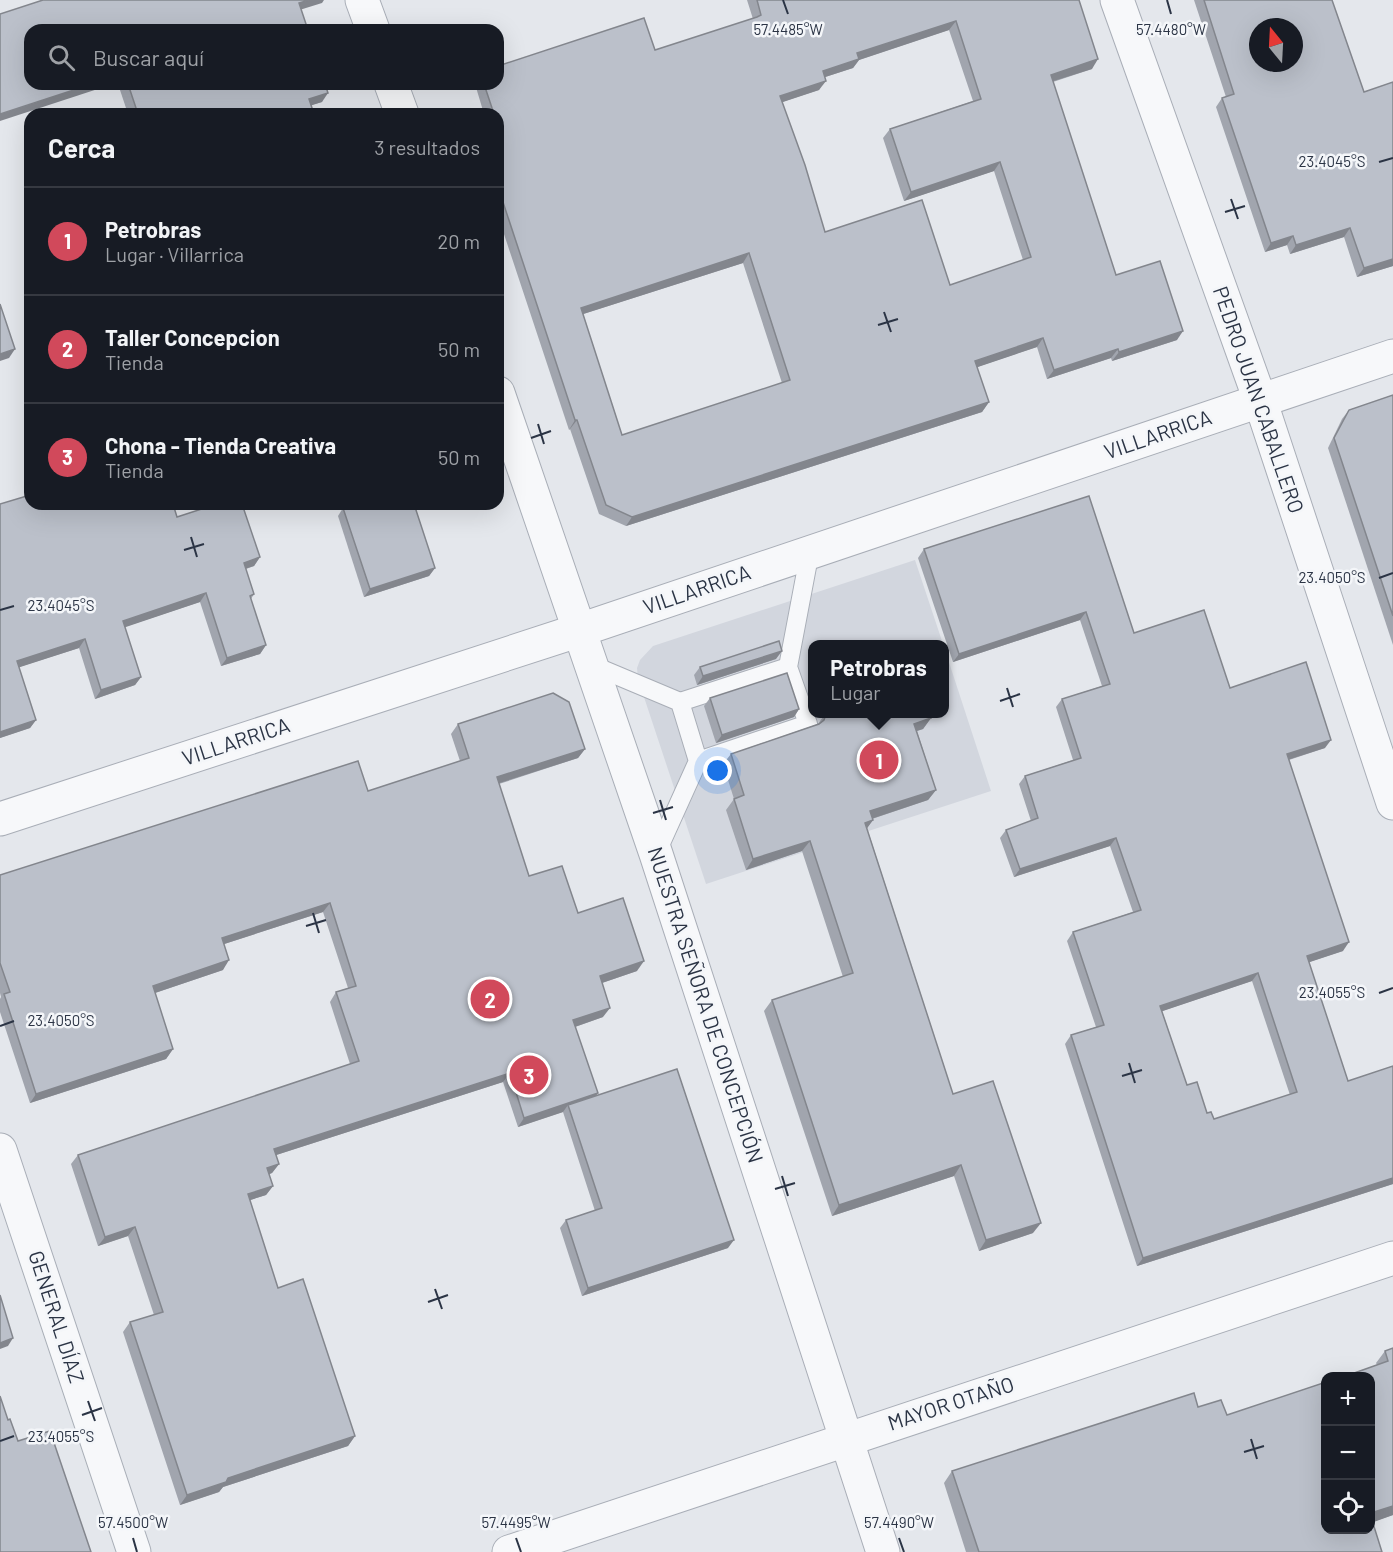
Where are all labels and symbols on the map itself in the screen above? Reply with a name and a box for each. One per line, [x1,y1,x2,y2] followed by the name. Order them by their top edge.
[1249,18,1303,72] north arrow
[753,20,823,38] text: 57.4485°W
[1136,20,1206,38] text: 57.4480°W
[1298,152,1366,170] text: 23.4045°S
[1209,283,1310,516] street label: PEDRO JUAN CABALLERO
[1101,403,1215,464] street label: VILLARRICA
[640,558,754,619] street label: VILLARRICA
[1298,568,1366,586] text: 23.4050°S
[27,596,95,614] text: 23.4045°S
[178,711,293,770] street label: VILLARRICA
[860,738,898,783] pin: 1
[703,756,732,785] your location
[643,843,769,1166] street label: NUESTRA SEÑORA DE CONCEPCIÓN
[470,976,510,1022] pin: 2
[1299,983,1365,1001] text: 23.4055°S
[27,1011,95,1029] text: 23.4050°S
[510,1052,548,1098] pin: 3
[24,1247,91,1386] street label: GENERAL DÍAZ
[884,1370,1017,1435] street label: MAYOR OTAÑO
[28,1427,94,1445] text: 23.4055°S
[98,1513,168,1531] text: 57.4500°W
[481,1513,551,1531] text: 57.4495°W
[864,1513,934,1531] text: 57.4490°W

